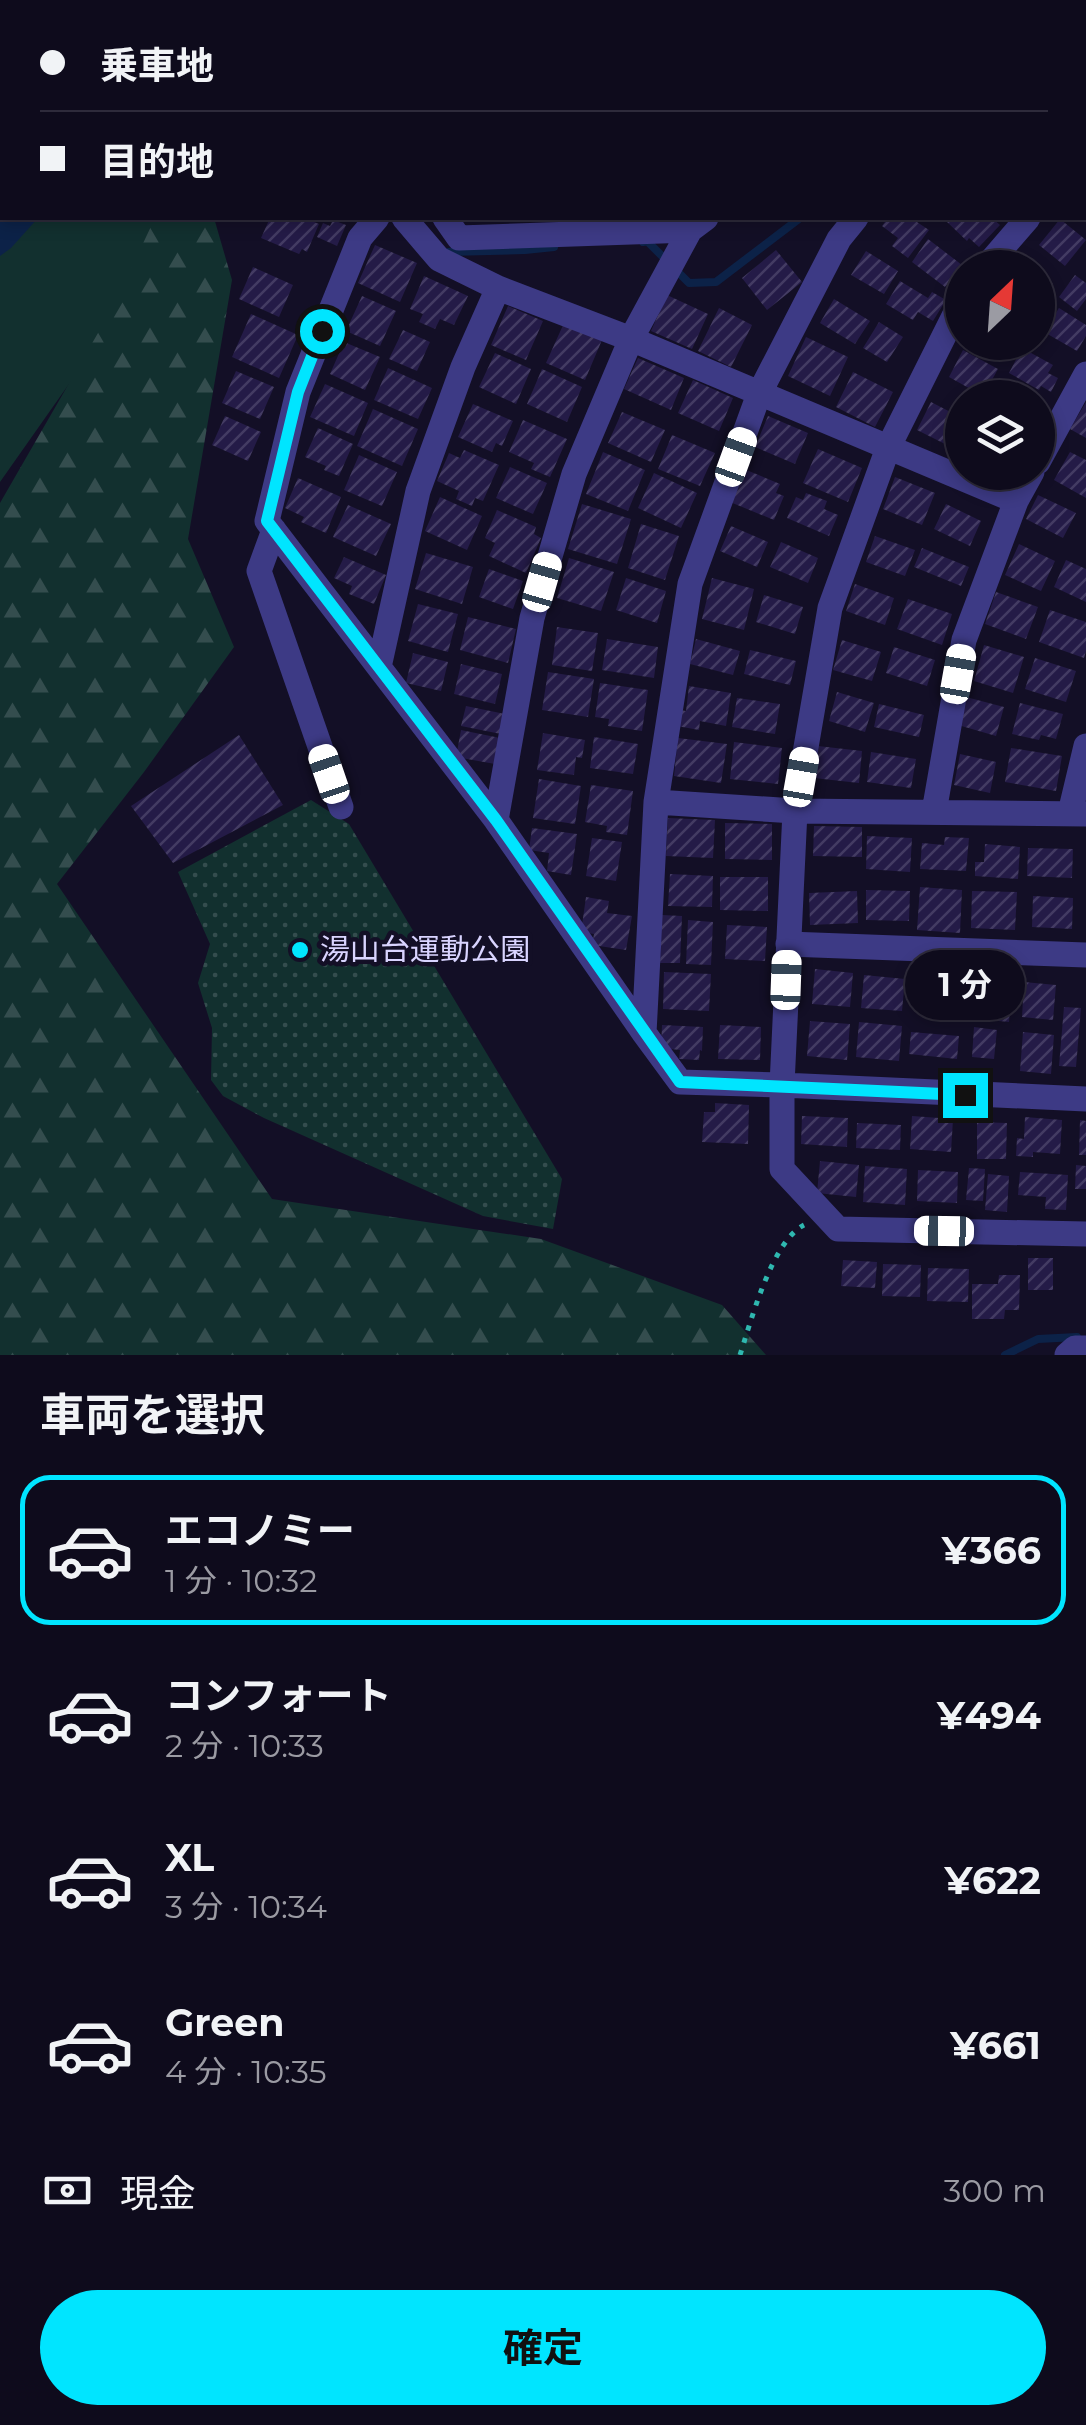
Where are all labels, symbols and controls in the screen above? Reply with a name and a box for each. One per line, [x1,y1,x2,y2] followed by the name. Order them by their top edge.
[100,42,214,89] text: 乗車地
[100,138,214,185] text: 目的地
[945,250,1055,360] north arrow
[945,250,1055,490] map controls
[300,309,345,354] route start
[945,380,1055,490] button: layers
[712,424,760,490] car
[519,549,565,615] car
[938,642,978,706] car
[305,741,353,807] car
[781,745,821,809] car
[320,931,530,968] place label: 湯山台運動公園
[289,939,311,961] marker: 湯山台運動公園
[770,949,802,1011] car
[905,950,1025,1020] callout: 1 分
[938,965,992,1004] text: 1 分
[943,1073,988,1118] route end
[914,1215,974,1247] car
[40,1387,265,1442] text: 車両を選択
[45,1505,135,1595] icon: car
[165,1507,355,1554] text: エコノミー
[942,1527,1041,1574] text: ¥366
[165,1561,317,1600] text: 1 分 · 10:32
[45,1670,135,1760] icon: car
[165,1672,392,1719] text: コンフォート
[937,1692,1041,1739] text: ¥494
[165,1726,324,1765] text: 2 分 · 10:33
[165,1834,214,1881] text: XL
[45,1835,135,1925] icon: car
[944,1857,1041,1904] text: ¥622
[165,1887,327,1926] text: 3 分 · 10:34
[165,1999,285,2046] text: Green
[45,2000,135,2090] icon: car
[950,2022,1041,2069] text: ¥661
[165,2052,327,2091] text: 4 分 · 10:35
[40,2163,95,2218] icon: cash
[120,2170,196,2217] text: 現金
[943,2171,1046,2210] text: 300 m
[40,2290,1046,2405] button: 確定

